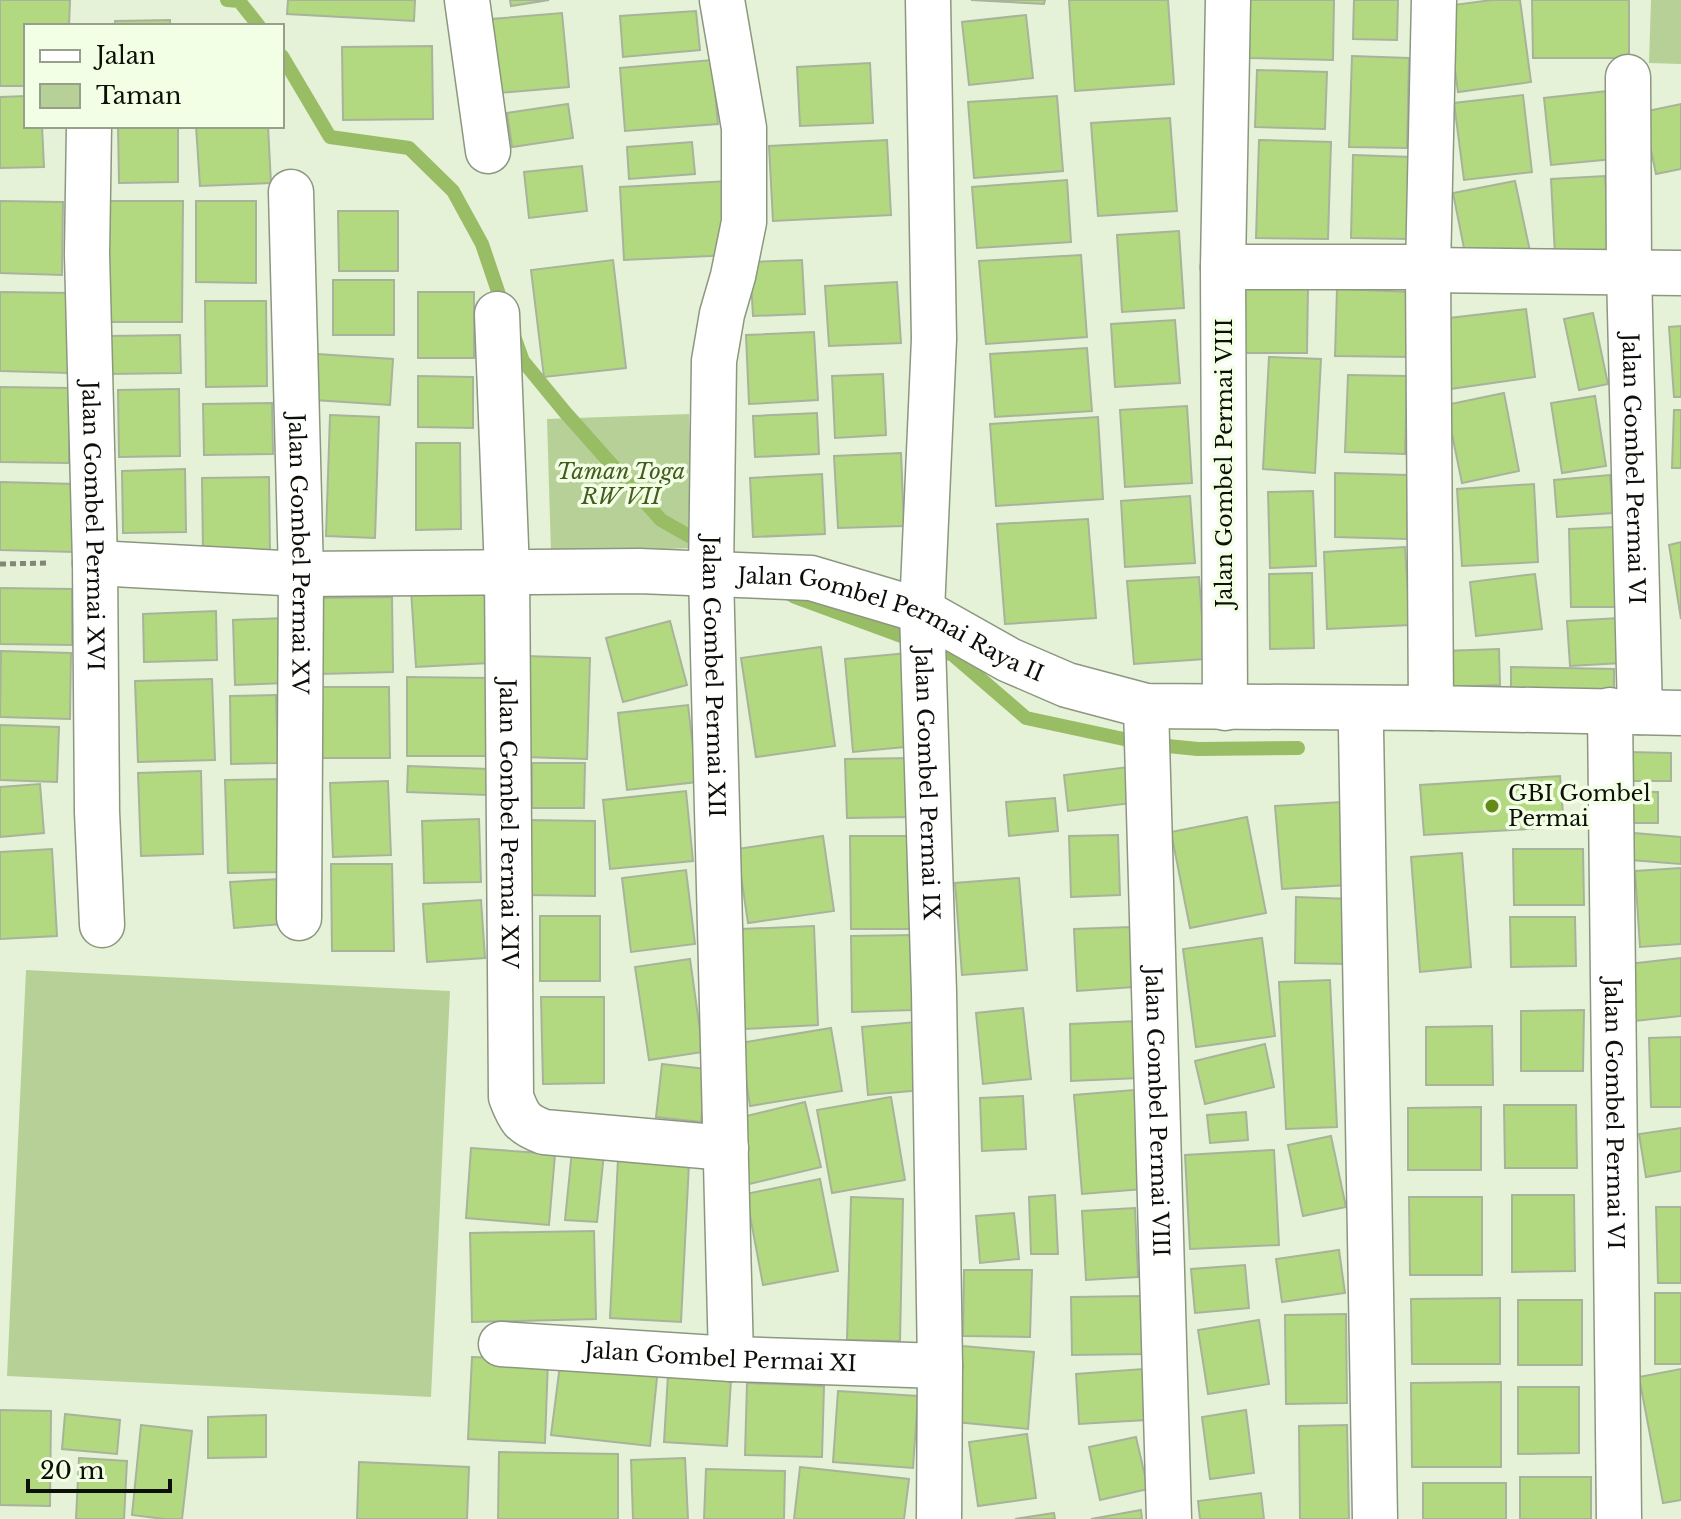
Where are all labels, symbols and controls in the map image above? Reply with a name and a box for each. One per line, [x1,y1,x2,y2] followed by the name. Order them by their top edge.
[24,24,284,128] legend
[93,41,156,70] text: Jalan
[96,81,182,110] text: Taman
[1211,318,1238,611] street label: Jalan Gombel Permai VIII
[1617,330,1651,605] street label: Jalan Gombel Permai VI
[77,378,109,671] street label: Jalan Gombel Permai XVI
[283,410,315,695] street label: Jalan Gombel Permai XV
[557,458,685,510] park label: Taman Toga RW VII
[697,533,731,818] street label: Jalan Gombel Permai XII
[734,561,1048,687] street label: Jalan Gombel Permai Raya II
[910,644,945,921] street label: Jalan Gombel Permai IX
[494,676,524,970] street label: Jalan Gombel Permai XIV
[1508,780,1651,832] place label: GBI Gombel Permai
[1483,797,1501,815] marker: GBI Gombel Permai
[1140,964,1175,1257] street label: Jalan Gombel Permai VIII
[1599,975,1630,1250] street label: Jalan Gombel Permai VI
[581,1336,857,1377] street label: Jalan Gombel Permai XI
[28,1443,170,1493] scale bar
[40,1456,105,1485] text: 20 m

